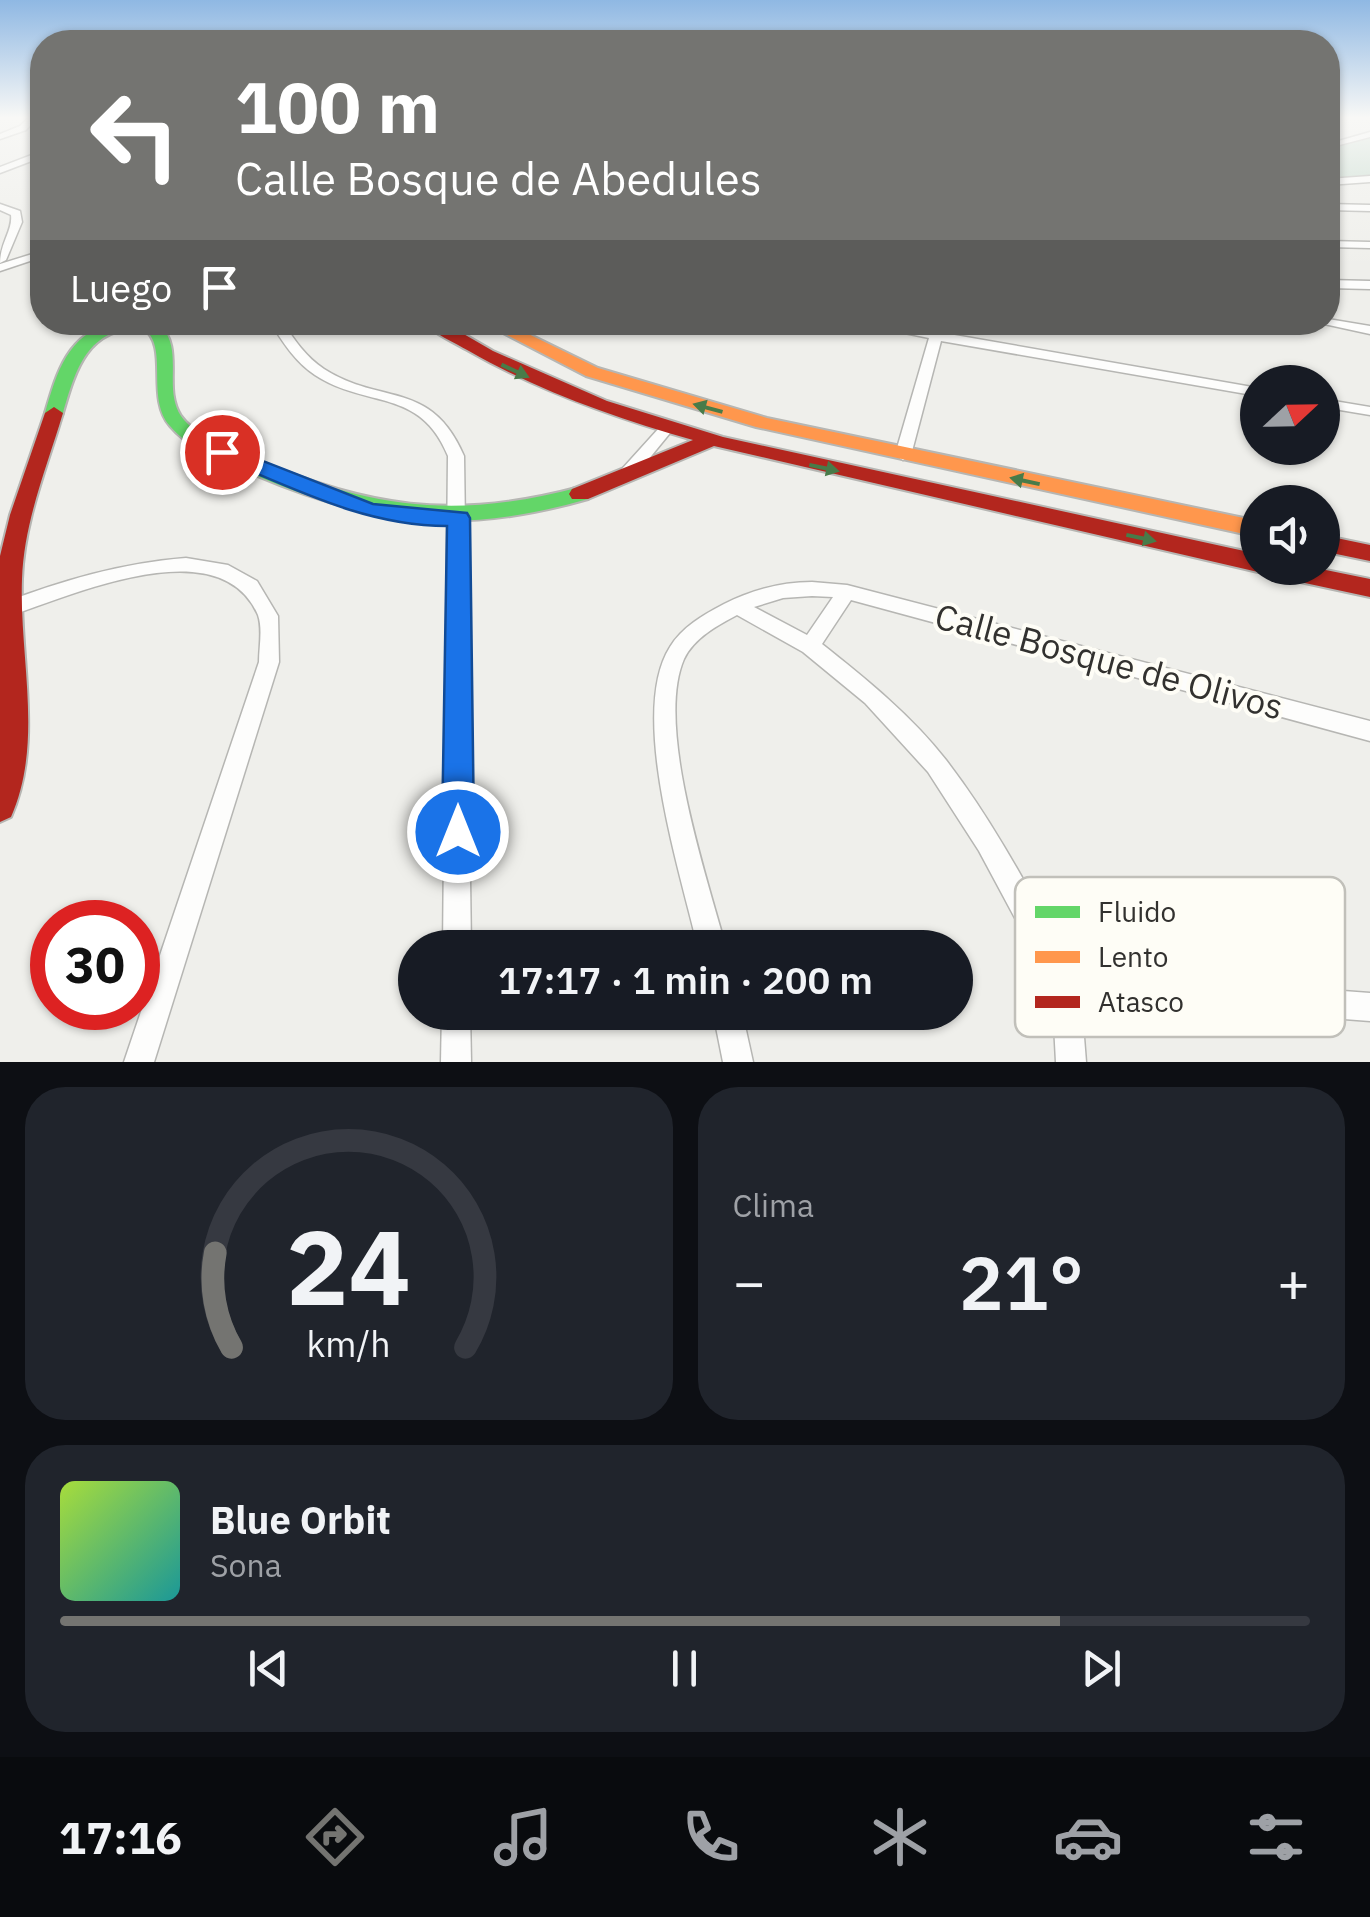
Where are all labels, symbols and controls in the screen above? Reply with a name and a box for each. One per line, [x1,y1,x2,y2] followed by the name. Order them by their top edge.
[235,61,440,152] text: 100 m
[70,70,200,200] icon: left
[235,149,762,207] text: Calle Bosque de Abedules
[192,260,247,315] icon: arrive
[70,263,172,312] text: Luego
[500,363,530,379] one-way arrow
[1240,365,1340,465] north arrow
[1240,365,1340,585] map controls
[692,400,723,416] one-way arrow
[180,410,265,495] pin
[195,425,250,480] icon: arrive
[809,461,840,476] one-way arrow
[1009,472,1040,488] one-way arrow
[1240,485,1340,585] button: sound
[1126,530,1157,546] one-way arrow
[930,592,1288,730] street label: Calle Bosque de Olivos
[406,780,510,884] position arrow
[1015,877,1345,1037] legend
[1098,893,1176,930] text: Fluido
[30,900,160,1030] speed limit sign: 30
[1098,938,1168,975] text: Lento
[498,955,873,1004] text: 17:17 · 1 min · 200 m
[1098,983,1184,1020] text: Atasco
[733,1184,814,1226] text: Clima
[286,1198,411,1334] text: 24
[959,1233,1084,1331] text: 21°
[733,1246,766,1317] text: −
[1277,1246,1310,1317] text: +
[307,1320,391,1367] text: km/h
[210,1495,391,1544] text: Blue Orbit
[210,1544,282,1586] text: Sona
[241,1641,296,1696] icon: previous
[657,1641,712,1696] icon: pause
[1074,1641,1129,1696] icon: next
[300,1802,370,1872] icon: directions
[488,1802,558,1872] icon: music
[676,1802,746,1872] icon: phone
[865,1802,935,1872] icon: climate
[1053,1802,1123,1872] icon: car
[1241,1802,1311,1872] icon: filters
[59,1808,182,1866] text: 17:16

